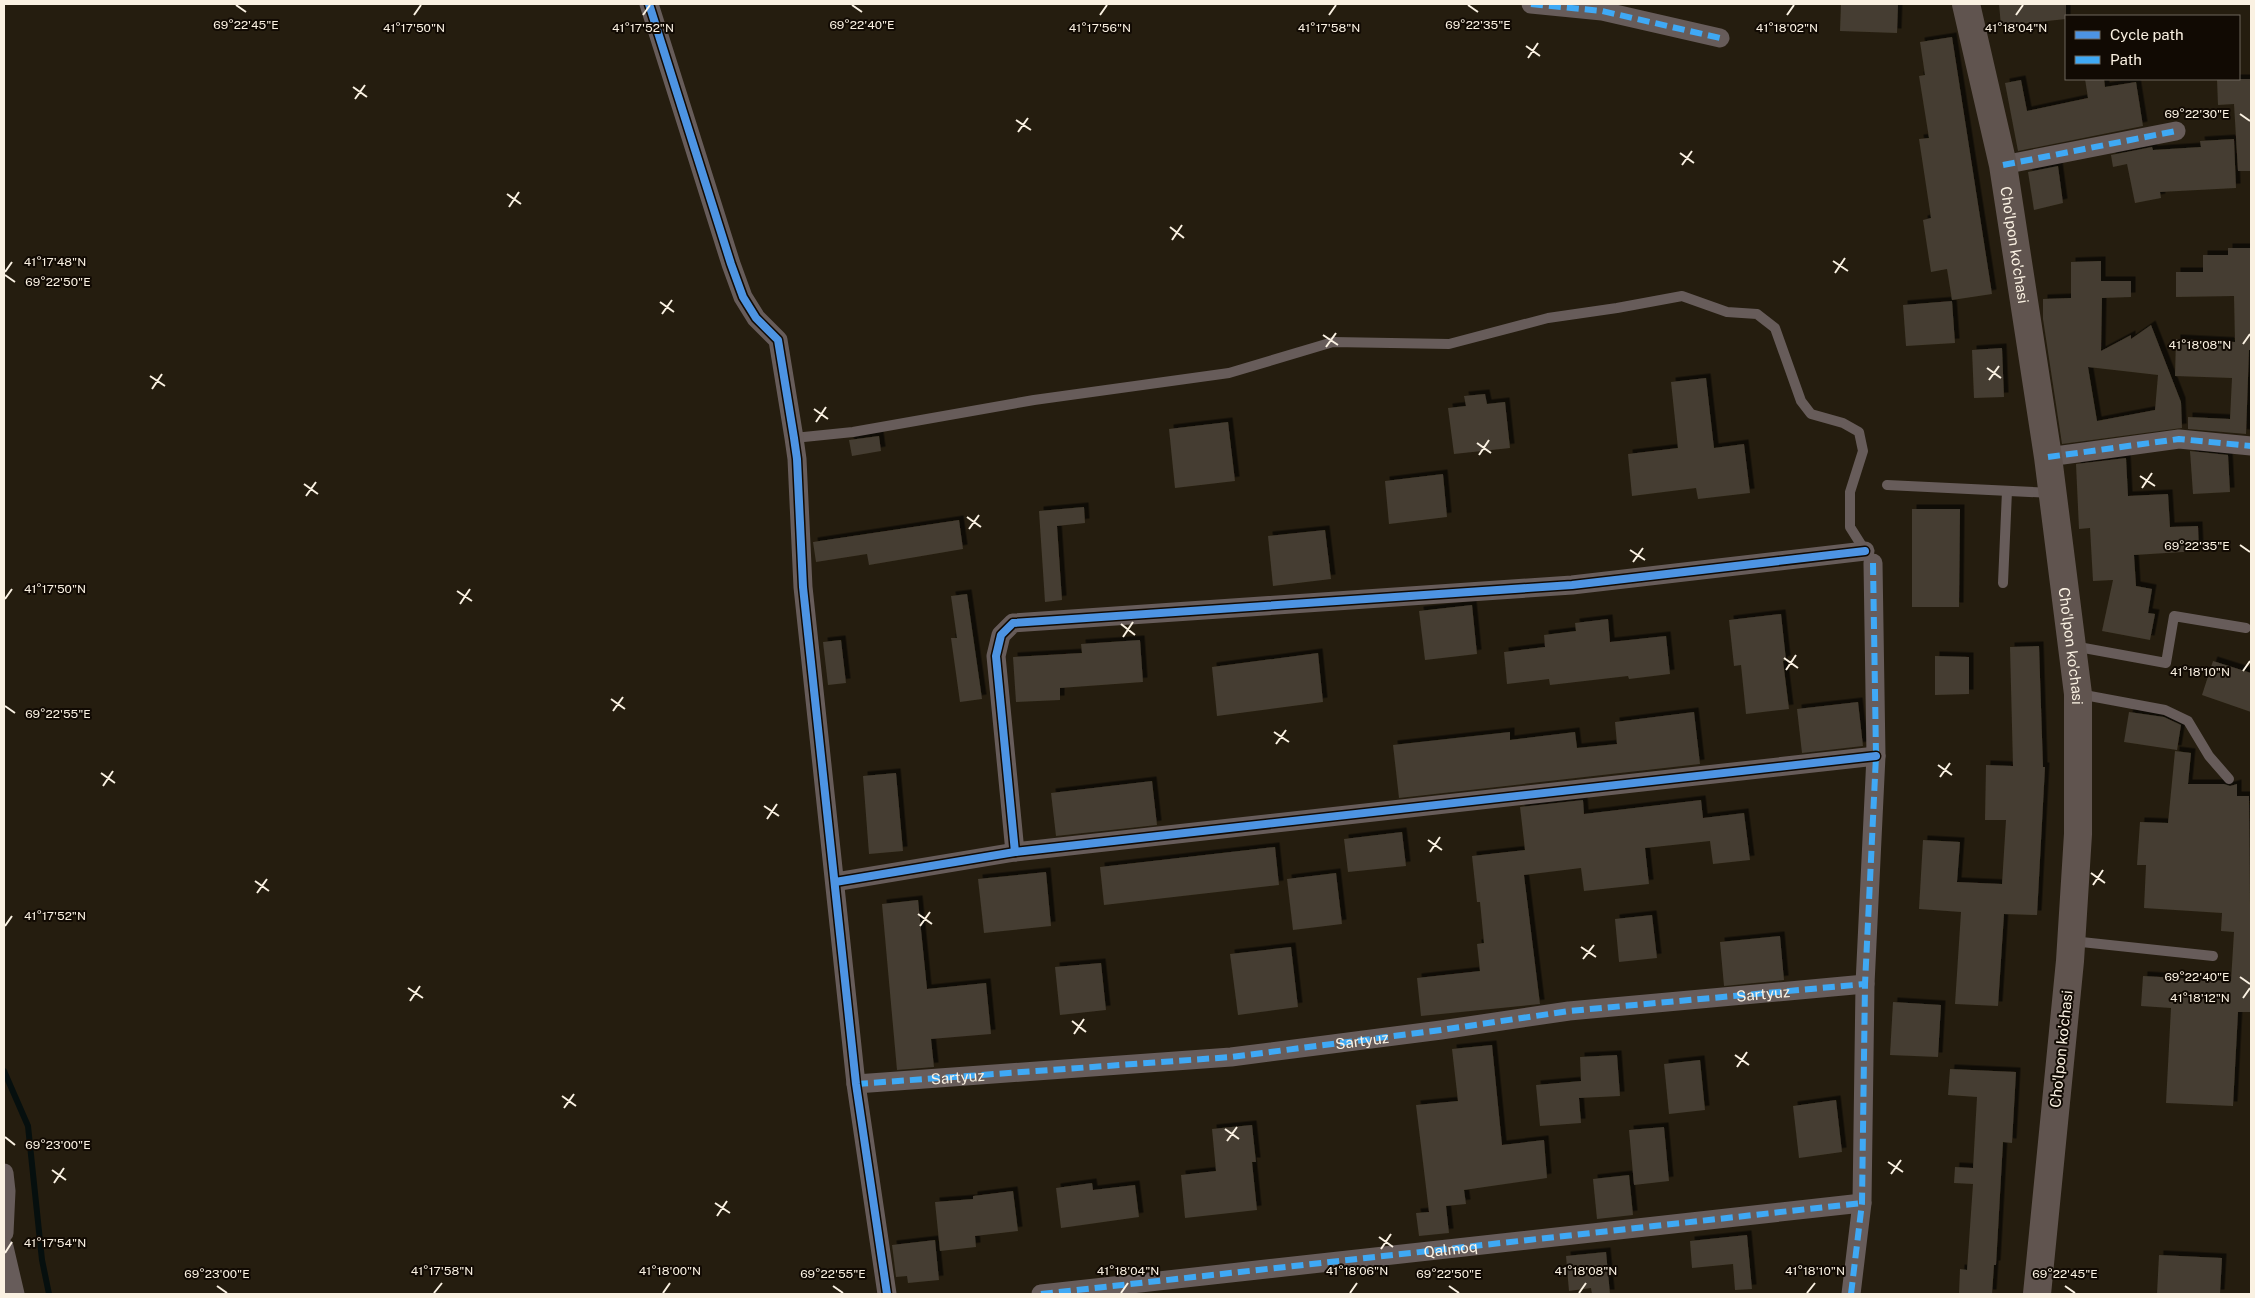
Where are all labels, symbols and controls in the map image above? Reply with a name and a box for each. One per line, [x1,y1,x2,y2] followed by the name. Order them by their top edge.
[2065,15,2240,80] legend
[213,18,279,32] text: 69°22'45"E
[829,18,895,32] text: 69°22'40"E
[1445,18,1511,32] text: 69°22'35"E
[383,21,445,35] text: 41°17'50"N
[612,21,674,35] text: 41°17'52"N
[1069,21,1131,35] text: 41°17'56"N
[1298,21,1360,35] text: 41°17'58"N
[1756,21,1818,35] text: 41°18'02"N
[1985,21,2047,35] text: 41°18'04"N
[2110,26,2184,43] text: Cycle path
[2110,51,2142,68] text: Path
[2164,107,2230,121] text: 69°22'30"E
[1998,185,2033,305] street label: Cho'lpon ko'chasi
[24,255,86,269] text: 41°17'48"N
[25,275,91,289] text: 69°22'50"E
[2169,338,2231,352] text: 41°18'08"N
[2164,539,2230,553] text: 69°22'35"E
[24,582,86,596] text: 41°17'50"N
[2056,586,2087,705] street label: Cho'lpon ko'chasi
[2170,665,2230,679] text: 41°18'10"N
[25,707,91,721] text: 69°22'55"E
[24,909,86,923] text: 41°17'52"N
[2164,970,2230,984] text: 69°22'40"E
[1736,982,1791,1004] street label: Sartyuz
[2046,989,2076,1109] street label: Cho'lpon ko'chasi
[2170,991,2230,1005] text: 41°18'12"N
[1334,1028,1390,1052] street label: Sartyuz
[930,1066,985,1087] street label: Sartyuz
[25,1138,91,1152] text: 69°23'00"E
[24,1236,86,1250] text: 41°17'54"N
[1423,1237,1478,1260] street label: Qalmoq
[411,1264,473,1278] text: 41°17'58"N
[639,1264,701,1278] text: 41°18'00"N
[1097,1264,1159,1278] text: 41°18'04"N
[1326,1264,1388,1278] text: 41°18'06"N
[1555,1264,1617,1278] text: 41°18'08"N
[1785,1264,1845,1278] text: 41°18'10"N
[184,1267,250,1281] text: 69°23'00"E
[800,1267,866,1281] text: 69°22'55"E
[1416,1267,1482,1281] text: 69°22'50"E
[2032,1267,2098,1281] text: 69°22'45"E

